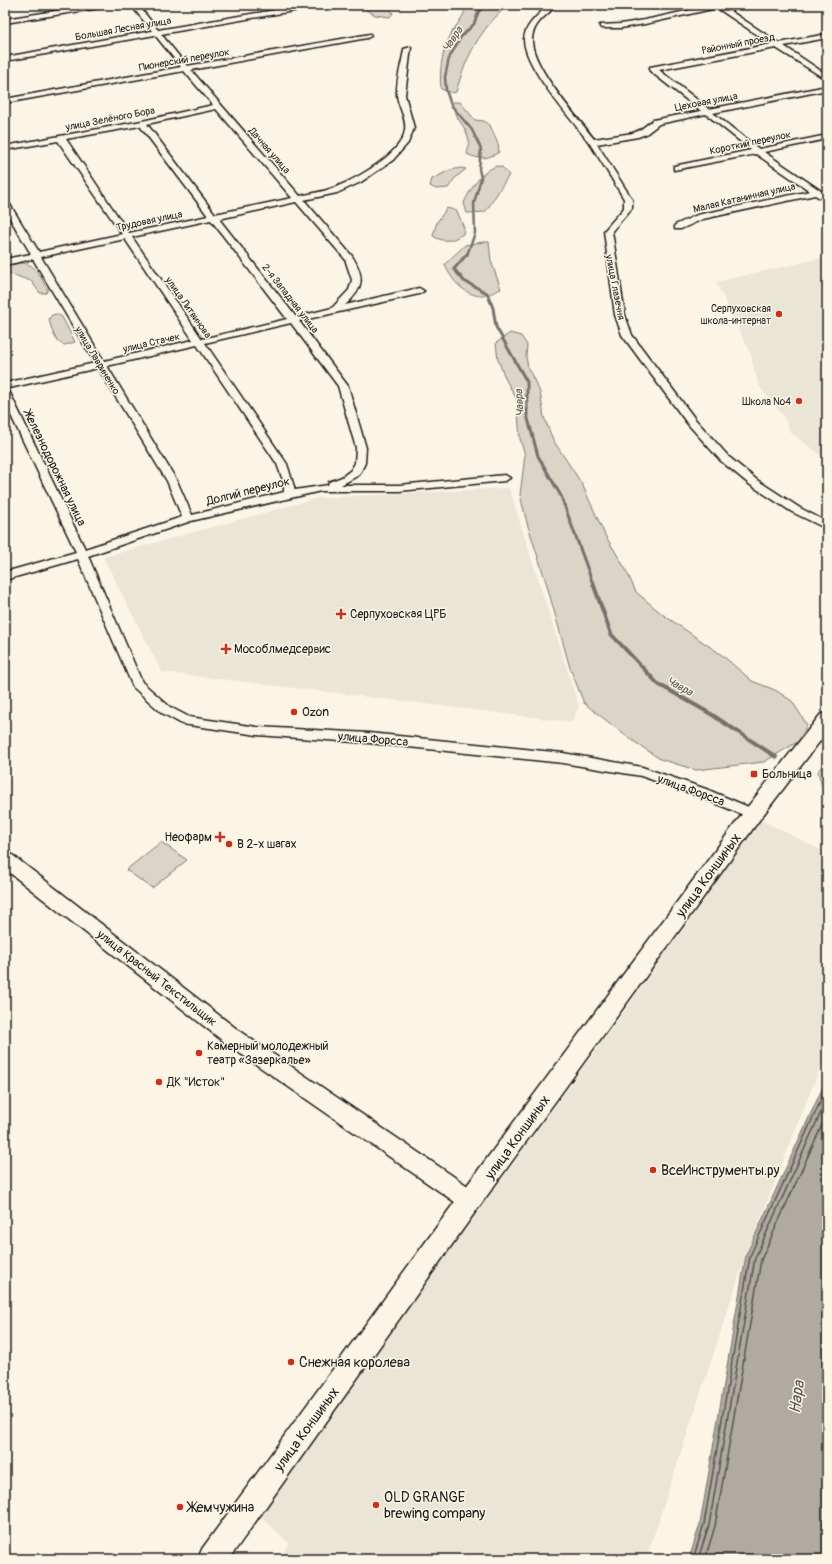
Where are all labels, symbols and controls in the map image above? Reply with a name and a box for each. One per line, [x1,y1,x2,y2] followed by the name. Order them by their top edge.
[74,15,172,43] street label: Большая Лесная улица
[439,24,466,54] water label: Чавра
[701,31,776,57] street label: Районный проезд
[138,46,230,74] street label: Пионерский переулок
[674,90,739,114] street label: Цеховая улица
[64,104,156,134] street label: улица Зелёного Бора
[245,124,293,176] street label: Дачная улица
[709,129,792,157] street label: Короткий переулок
[692,180,797,216] street label: Малая Катанинная улица
[115,208,184,234] street label: Трудовая улица
[603,253,627,321] street label: улица Глазечня
[259,262,321,336] street label: 2-я Западная улица
[162,274,214,341] street label: улица Литвинова
[700,303,771,327] place label: Серпуховская школа-интернат
[774,309,784,319] marker: Серпуховская школа-интернат
[72,323,123,397] street label: улица Лавриненко
[121,331,181,356] street label: улица Стачек
[512,388,527,417] water label: Чавра
[742,396,791,408] place label: Школа №4
[794,396,804,406] marker: Школа №4
[19,406,89,529] street label: Железнодорожная улица
[204,474,291,509] street label: Долгий переулок
[350,607,446,622] place label: Серпуховская ЦРБ
[335,608,347,620] marker: Серпуховская ЦРБ
[234,642,331,657] place label: Мособлмедсервис
[221,644,231,654] marker: Мособлмедсервис
[665,674,696,699] water label: Чавра
[302,705,329,720] place label: Ozon
[289,707,299,717] marker: Ozon
[336,729,409,750] street label: улица Форсса
[762,767,812,782] place label: Больница
[749,769,759,779] marker: Больница
[654,771,727,810] street label: улица Форсса
[164,830,212,845] place label: Неофарм
[672,830,745,921] street label: улица Коншиных
[215,832,225,842] marker: Неофарм
[237,837,297,852] place label: В 2-х шагах
[224,839,234,849] marker: В 2-х шагах
[93,926,220,1030] street label: улица Красный Текстильщик
[207,1039,329,1068] place label: Камерный молодежный театр «Зазеркалье»
[194,1048,204,1058] marker: Камерный молодежный театр «Зазеркалье»
[166,1075,225,1090] place label: ДК "Исток"
[154,1077,164,1087] marker: ДК "Исток"
[481,1092,554,1183] street label: улица Коншиных
[661,1162,780,1179] place label: ВсеИнструменты.ру
[648,1165,658,1175] marker: ВсеИнструменты.ру
[299,1354,410,1371] place label: Снежная королева
[286,1357,296,1367] marker: Снежная королева
[785,1378,809,1415] water label: Нара
[270,1384,343,1475] street label: улица Коншиных
[384,1489,485,1522] place label: OLD GRANGE brewing company
[186,1499,254,1516] place label: Жемчужина
[371,1500,381,1510] marker: OLD GRANGE brewing company
[175,1502,185,1512] marker: Жемчужина

